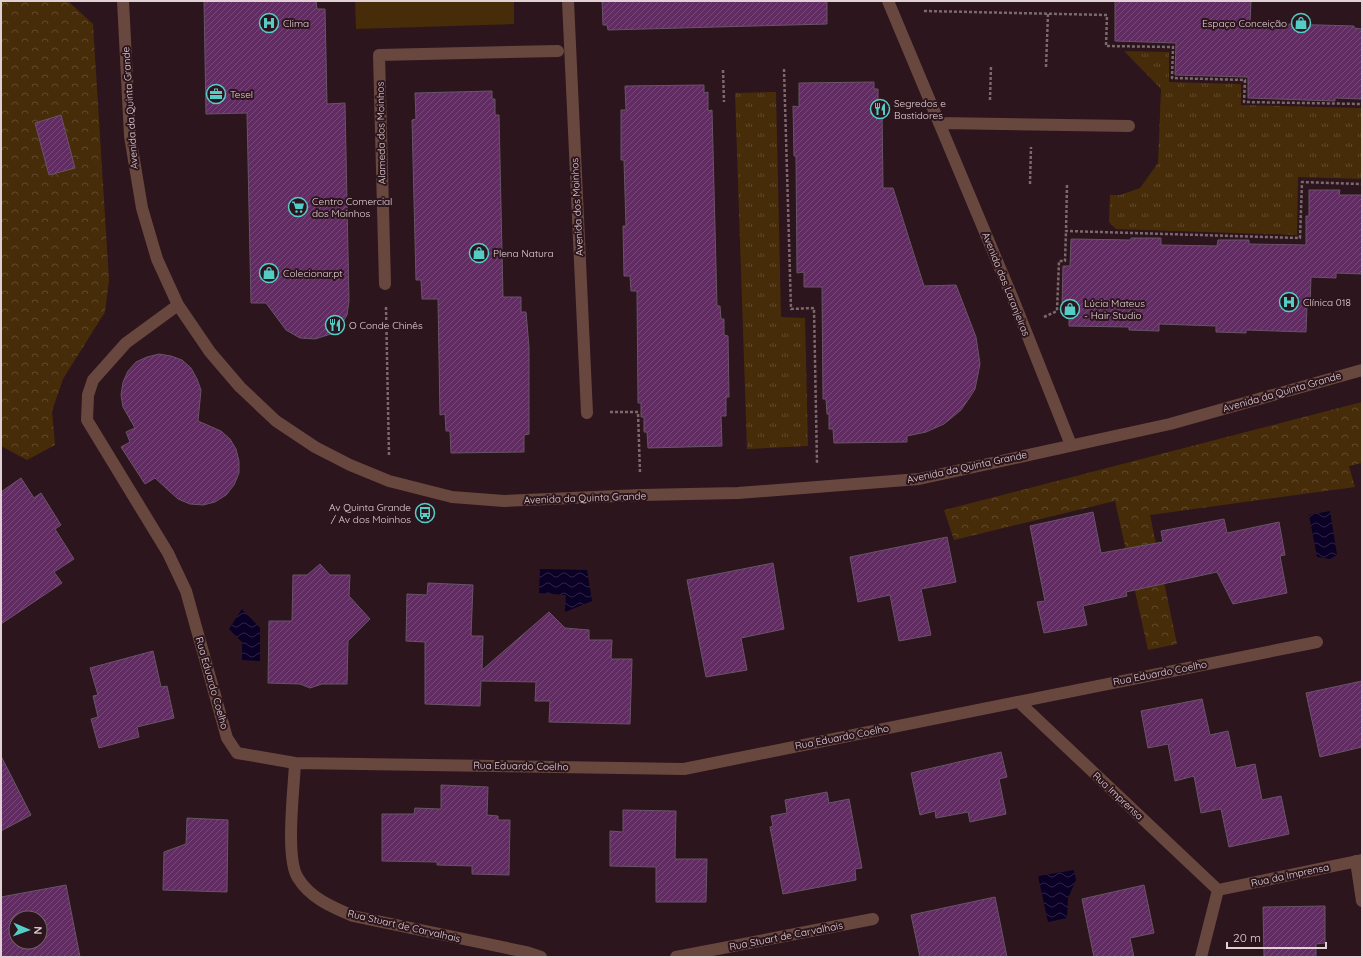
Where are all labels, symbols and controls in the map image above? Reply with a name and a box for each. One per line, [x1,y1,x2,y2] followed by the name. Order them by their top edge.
[258,12,280,34] hospital icon: Clima
[1290,12,1312,34] shop icon: Espaço Conceição
[283,17,309,30] place label: Clima
[1202,17,1287,30] place label: Espaço Conceição
[119,46,141,170] street label: Avenida da Quinta Grande
[374,81,388,184] street label: Alameda dos Moinhos
[205,83,227,105] office icon: Tesel
[230,88,253,101] place label: Tesel
[894,97,946,122] place label: Segredos e Bastidores
[869,98,891,120] restaurant icon: Segredos e Bastidores
[568,157,586,256] street label: Avenida dos Moinhos
[312,195,392,220] place label: Centro Comercial dos Moinhos
[287,196,309,218] supermarket icon: Centro Comercial dos Moinhos
[979,230,1033,338] street label: Avenida das Laranjeiras
[468,242,490,264] shop icon: Plena Natura
[493,247,554,260] place label: Plena Natura
[258,262,280,284] shop icon: Colecionar.pt
[283,267,343,280] place label: Colecionar.pt
[1278,291,1300,313] hospital icon: Clínica 018
[1303,296,1351,309] place label: Clínica 018
[1084,297,1145,322] place label: Lúcia Mateus - Hair Studio
[1059,298,1081,320] shop icon: Lúcia Mateus - Hair Studio
[324,314,346,336] restaurant icon: O Conde Chinês
[349,319,423,332] place label: O Conde Chinês
[1221,369,1343,415] street label: Avenida da Quinta Grande
[906,448,1029,486] street label: Avenida da Quinta Grande
[524,489,647,507] street label: Avenida da Quinta Grande
[329,501,411,526] place label: Av Quinta Grande / Av dos Moinhos
[414,502,436,524] bus stop icon: Av Quinta Grande / Av dos Moinhos
[193,635,231,731] street label: Rua Eduardo Coelho
[1112,658,1208,688] street label: Rua Eduardo Coelho
[794,722,890,752] street label: Rua Eduardo Coelho
[473,759,569,773] street label: Rua Eduardo Coelho
[1090,769,1146,823] street label: Rua Imprensa
[1250,860,1330,890] street label: Rua da Imprensa
[346,907,462,945] street label: Rua Stuart de Carvalhais
[8,910,48,950] north arrow
[728,919,844,953] street label: Rua Stuart de Carvalhais
[1227,924,1326,950] scale bar
[31,926,45,935] text: N
[1233,930,1261,945] text: 20 m

